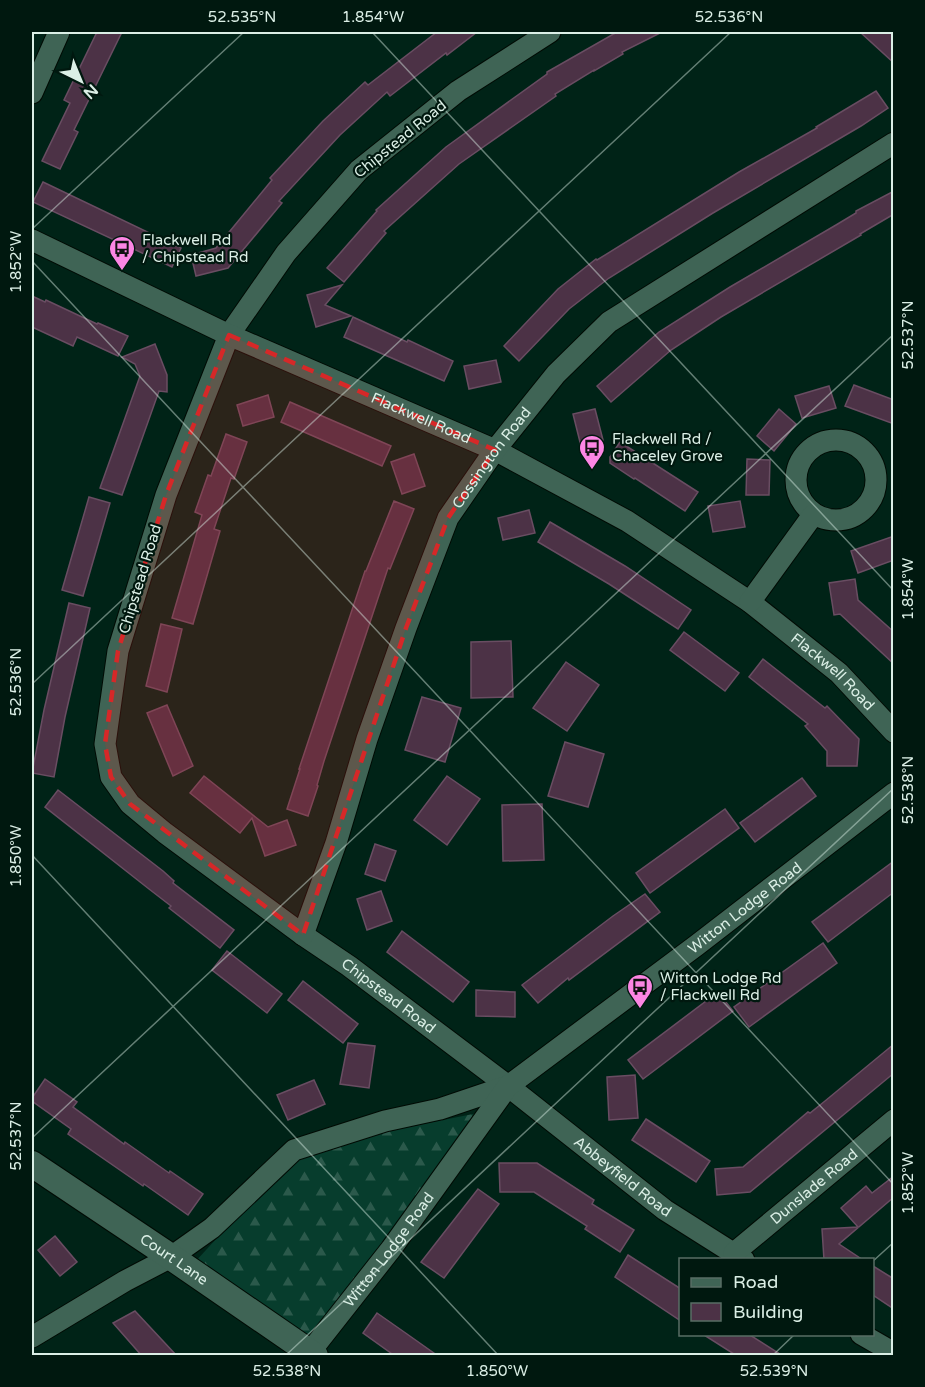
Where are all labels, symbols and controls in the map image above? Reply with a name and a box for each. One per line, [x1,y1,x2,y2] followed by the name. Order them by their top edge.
[208,8,276,26] text: 52.535°N
[342,8,404,26] text: 1.854°W
[695,8,763,26] text: 52.536°N
[51,51,111,111] north arrow
[79,80,102,103] text: N
[350,96,450,182] street label: Chipstead Road
[7,231,25,293] text: 1.852°W
[142,231,249,266] place label: Flackwell Rd / Chipstead Rd
[107,234,137,272] bus stop icon: Flackwell Rd / Chipstead Rd
[899,300,917,370] text: 52.537°N
[369,389,474,448] street label: Flackwell Road
[448,403,535,512] street label: Cossington Road
[612,430,723,465] place label: Flackwell Rd / Chaceley Grove
[577,433,607,471] bus stop icon: Flackwell Rd / Chaceley Grove
[115,522,165,636] street label: Chipstead Road
[899,558,917,620] text: 1.854°W
[787,629,878,714] street label: Flackwell Road
[7,648,25,716] text: 52.536°N
[899,756,917,824] text: 52.538°N
[7,825,25,887] text: 1.850°W
[684,858,805,958] street label: Witton Lodge Road
[338,954,439,1037] street label: Chipstead Road
[660,969,782,1004] place label: Witton Lodge Rd / Flackwell Rd
[625,972,655,1010] bus stop icon: Witton Lodge Rd / Flackwell Rd
[7,1101,25,1171] text: 52.537°N
[570,1133,675,1221] street label: Abbeyfield Road
[767,1145,861,1228] street label: Dunslade Road
[899,1152,917,1214] text: 1.852°W
[340,1189,438,1311] street label: Witton Lodge Road
[136,1230,212,1289] street label: Court Lane
[679,1258,874,1336] legend
[733,1271,778,1293] text: Road
[733,1301,803,1323] text: Building
[253,1362,321,1380] text: 52.538°N
[466,1362,528,1380] text: 1.850°W
[740,1362,808,1380] text: 52.539°N

